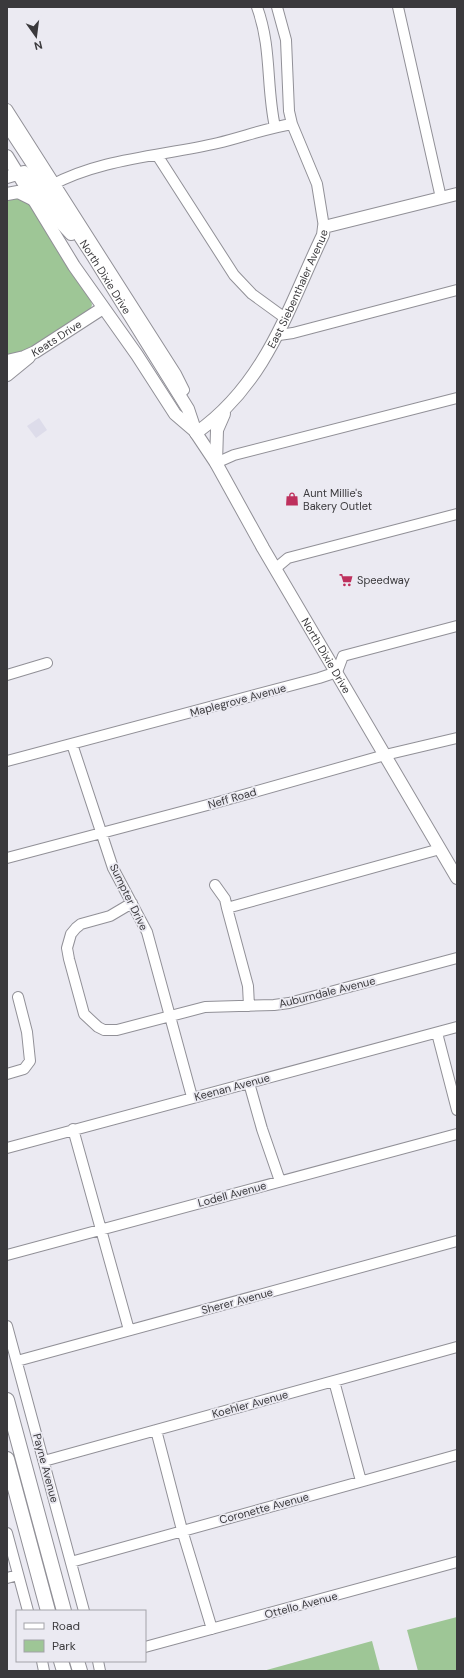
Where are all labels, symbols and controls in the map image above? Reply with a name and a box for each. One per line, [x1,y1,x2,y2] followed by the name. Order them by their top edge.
[16,16,56,56] north arrow
[33,38,44,53] text: N
[264,229,331,351] street label: East Siebenthaler Avenue
[77,237,134,317] street label: North Dixie Drive
[29,317,84,360] street label: Keats Drive
[303,486,372,513] place label: Aunt Millie's Bakery Outlet
[284,491,300,507] shop icon: Aunt Millie's Bakery Outlet
[338,572,354,588] supermarket icon: Speedway
[357,573,410,587] place label: Speedway
[299,615,354,696] street label: North Dixie Drive
[188,680,288,720] street label: Maplegrove Avenue
[206,784,258,812] street label: Neff Road
[107,861,151,933] street label: Sumpter Drive
[277,973,377,1011] street label: Auburndale Avenue
[193,1070,271,1104] street label: Keenan Avenue
[196,1178,268,1210] street label: Lodell Avenue
[200,1285,274,1317] street label: Sherer Avenue
[210,1387,290,1421] street label: Koehler Avenue
[30,1432,62,1504] street label: Payne Avenue
[218,1489,310,1527] street label: Coronette Avenue
[263,1589,339,1621] street label: Ottello Avenue
[16,1610,146,1662] legend
[52,1618,80,1634] text: Road
[52,1638,76,1654] text: Park

